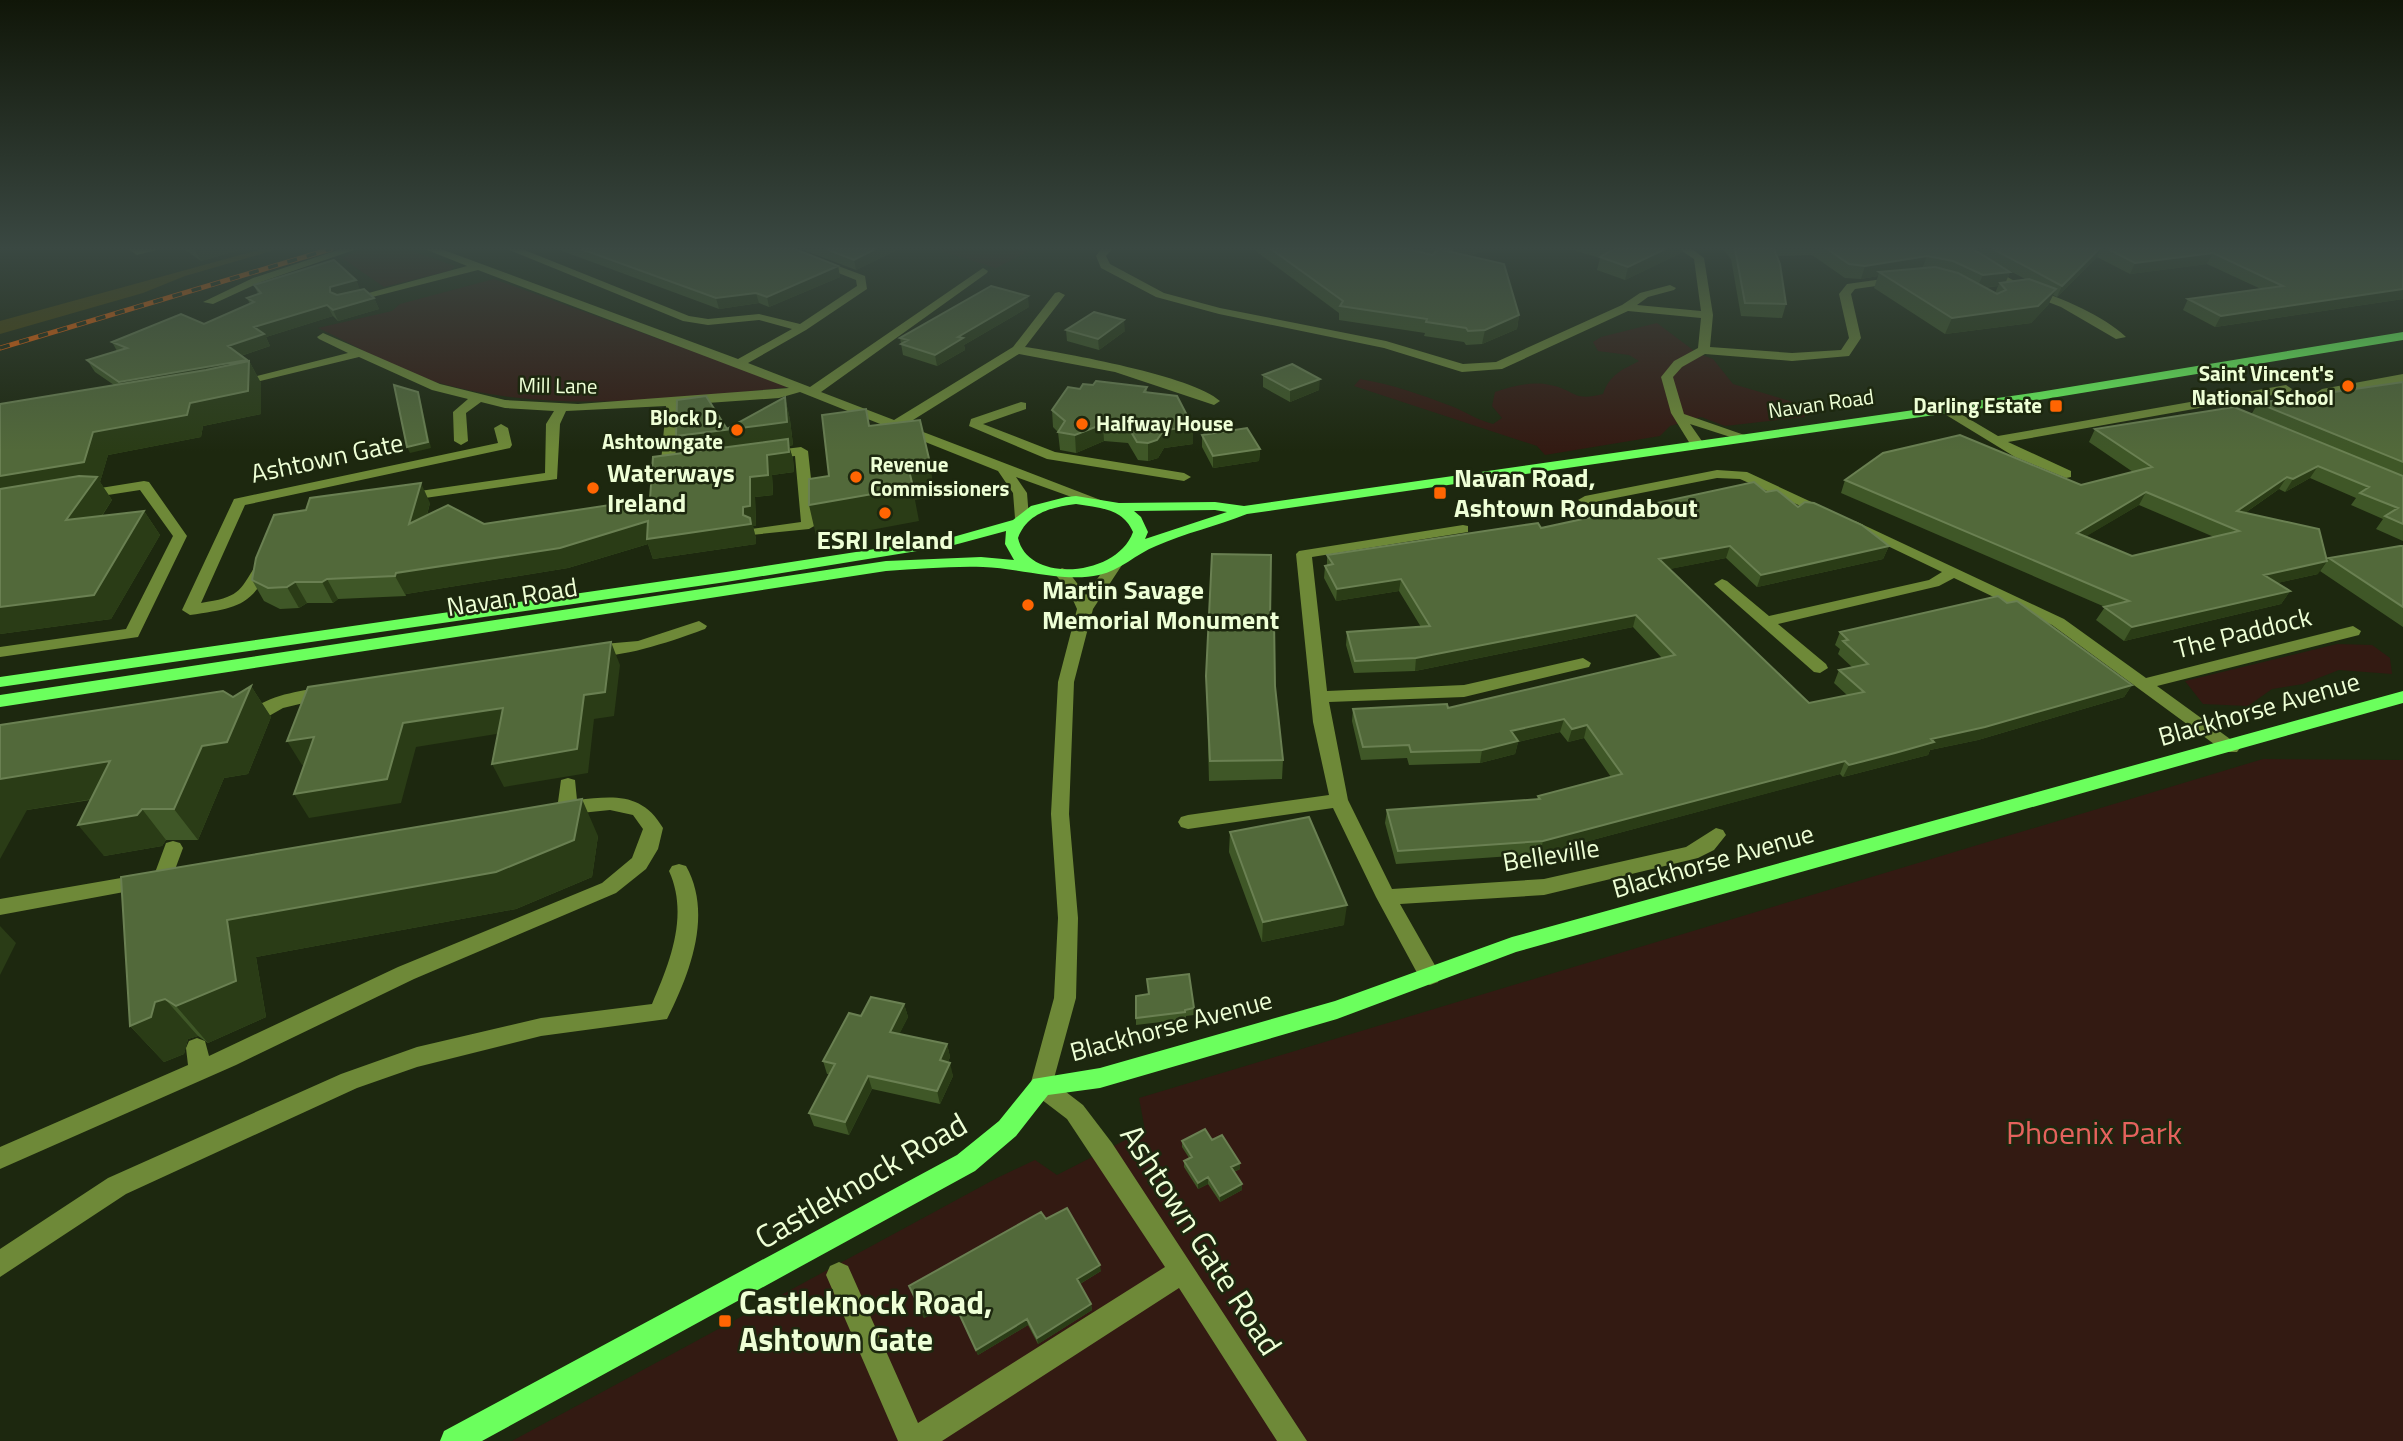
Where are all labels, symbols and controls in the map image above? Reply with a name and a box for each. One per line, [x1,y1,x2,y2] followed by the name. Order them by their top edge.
[2191,357,2334,413] place label: Saint Vincent's National School
[518,368,598,402] street label: Mill Lane
[2340,378,2356,394] marker: Saint Vincent's National School
[1766,380,1876,426] street label: Navan Road
[1913,389,2042,421] place label: Darling Estate
[2048,398,2064,414] marker: Darling Estate
[602,401,723,457] place label: Block D, Ashtowngate
[1096,407,1234,439] place label: Halfway House
[1074,416,1090,432] marker: Halfway House
[247,422,407,493] street label: Ashtown Gate
[729,422,745,438] marker: Block D, Ashtowngate
[870,448,1010,504] place label: Revenue Commissioners
[607,453,735,522] place label: Waterways Ireland
[1454,458,1698,527] place label: Navan Road, Ashtown Roundabout
[848,469,864,485] marker: Revenue Commissioners
[585,480,601,496] marker: Waterways Ireland
[1432,485,1448,501] marker: Navan Road, Ashtown Roundabout
[877,505,893,521] marker: ESRI Ireland
[816,520,954,559] place label: ESRI Ireland
[444,567,580,626] street label: Navan Road
[1042,570,1279,639] place label: Martin Savage Memorial Monument
[1020,597,1036,613] marker: Martin Savage Memorial Monument
[2170,597,2315,668] street label: The Paddock
[2154,661,2364,756] street label: Blackhorse Avenue
[1608,813,1818,908] street label: Blackhorse Avenue
[1500,828,1602,881] street label: Belleville
[1065,980,1276,1071] street label: Blackhorse Avenue
[745,1100,976,1260] street label: Castleknock Road
[2006,1108,2182,1156] park label: Phoenix Park
[1109,1114,1295,1365] street label: Ashtown Gate Road
[739,1278,992,1363] place label: Castleknock Road, Ashtown Gate
[717,1313,733,1329] marker: Castleknock Road, Ashtown Gate

